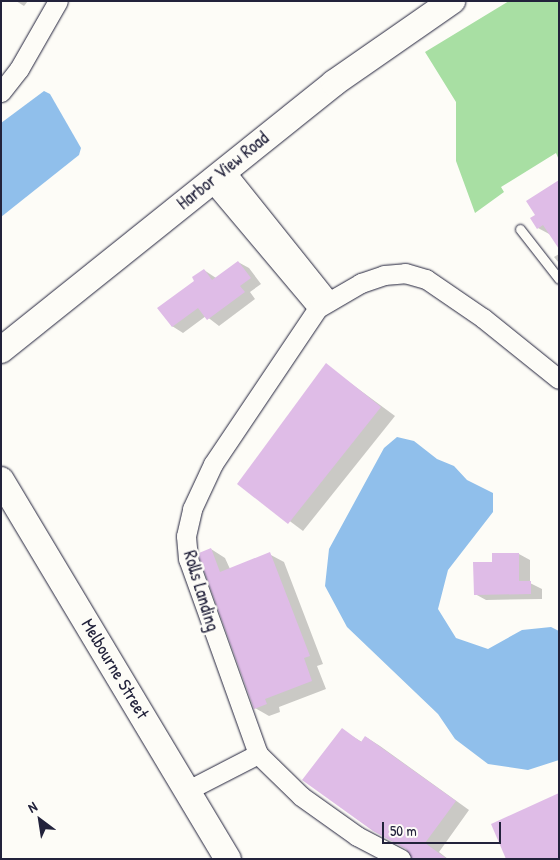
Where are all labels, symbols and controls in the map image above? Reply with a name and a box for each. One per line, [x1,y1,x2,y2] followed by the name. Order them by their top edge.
[173,128,273,214] street label: Harbor View Road
[178,548,224,634] street label: Rolls Landing
[77,615,153,723] street label: Melbourne Street
[15,795,65,845] north arrow
[24,797,40,817] text: N
[385,812,504,844] scale bar
[390,820,417,841] text: 50 m

